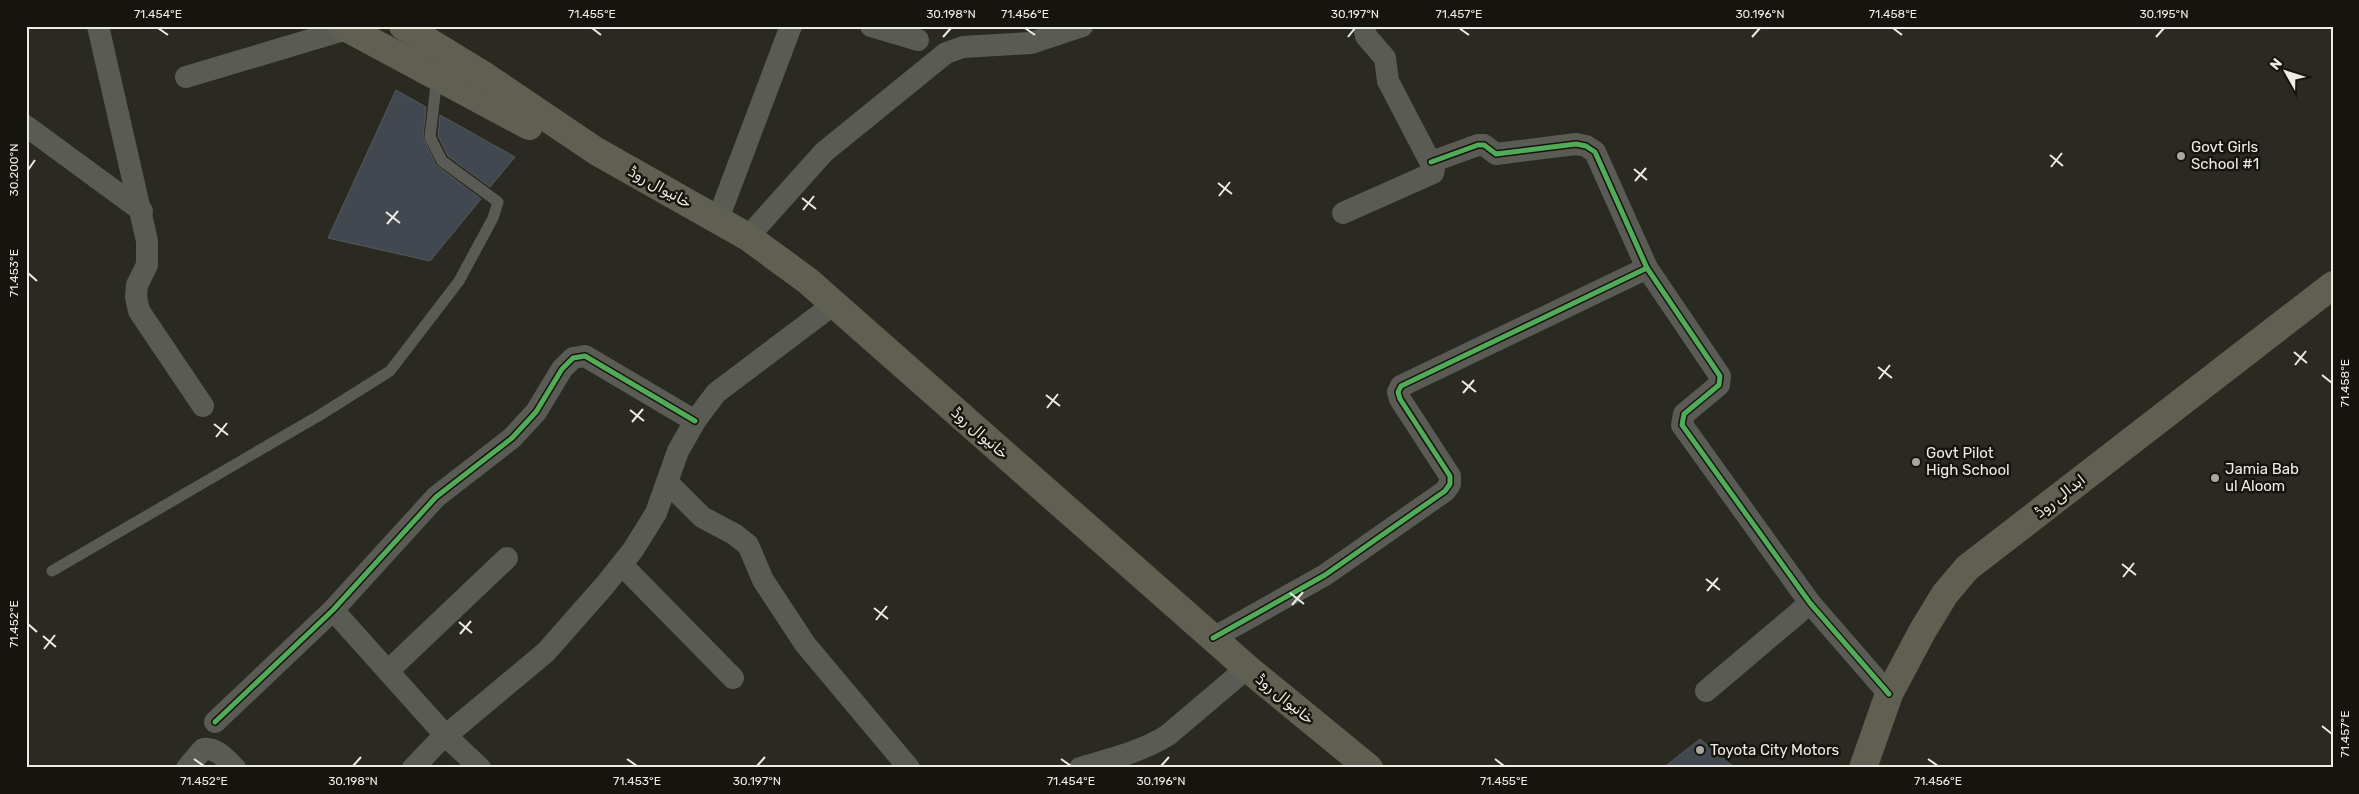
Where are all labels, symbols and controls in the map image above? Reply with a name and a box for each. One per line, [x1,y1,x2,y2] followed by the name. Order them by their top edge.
[134,7,182,21] text: 71.454°E
[568,7,616,21] text: 71.455°E
[926,7,976,21] text: 30.198°N
[1001,7,1049,21] text: 71.456°E
[1331,7,1379,21] text: 30.197°N
[1436,7,1482,21] text: 71.457°E
[1735,7,1785,21] text: 30.196°N
[1869,7,1917,21] text: 71.458°E
[2139,7,2189,21] text: 30.195°N
[2262,48,2312,98] north arrow
[2267,55,2286,73] text: N
[2191,138,2259,173] place label: Govt Girls School #1
[7,144,21,196] text: 30.200°N
[2175,150,2187,162] marker: Govt Girls School #1
[625,162,695,213] street label: خانیوال روڈ
[7,249,21,297] text: 71.453°E
[2338,359,2352,407] text: 71.458°E
[947,403,1012,463] street label: خانیوال روڈ
[1926,444,2010,479] place label: Govt Pilot High School
[1910,456,1922,468] marker: Govt Pilot High School
[2225,460,2299,495] place label: Jamia Bab ul Aloom
[2031,471,2090,522] street label: ابدالی روڈ
[2209,472,2221,484] marker: Jamia Bab ul Aloom
[7,600,21,648] text: 71.452°E
[1252,670,1318,729] street label: خانیوال روڈ
[2338,711,2352,757] text: 71.457°E
[1710,741,1840,759] place label: Toyota City Motors
[1694,744,1706,756] marker: Toyota City Motors
[180,774,228,788] text: 71.452°E
[328,774,378,788] text: 30.198°N
[613,774,661,788] text: 71.453°E
[733,774,781,788] text: 30.197°N
[1047,774,1095,788] text: 71.454°E
[1136,774,1186,788] text: 30.196°N
[1480,774,1528,788] text: 71.455°E
[1914,774,1962,788] text: 71.456°E

